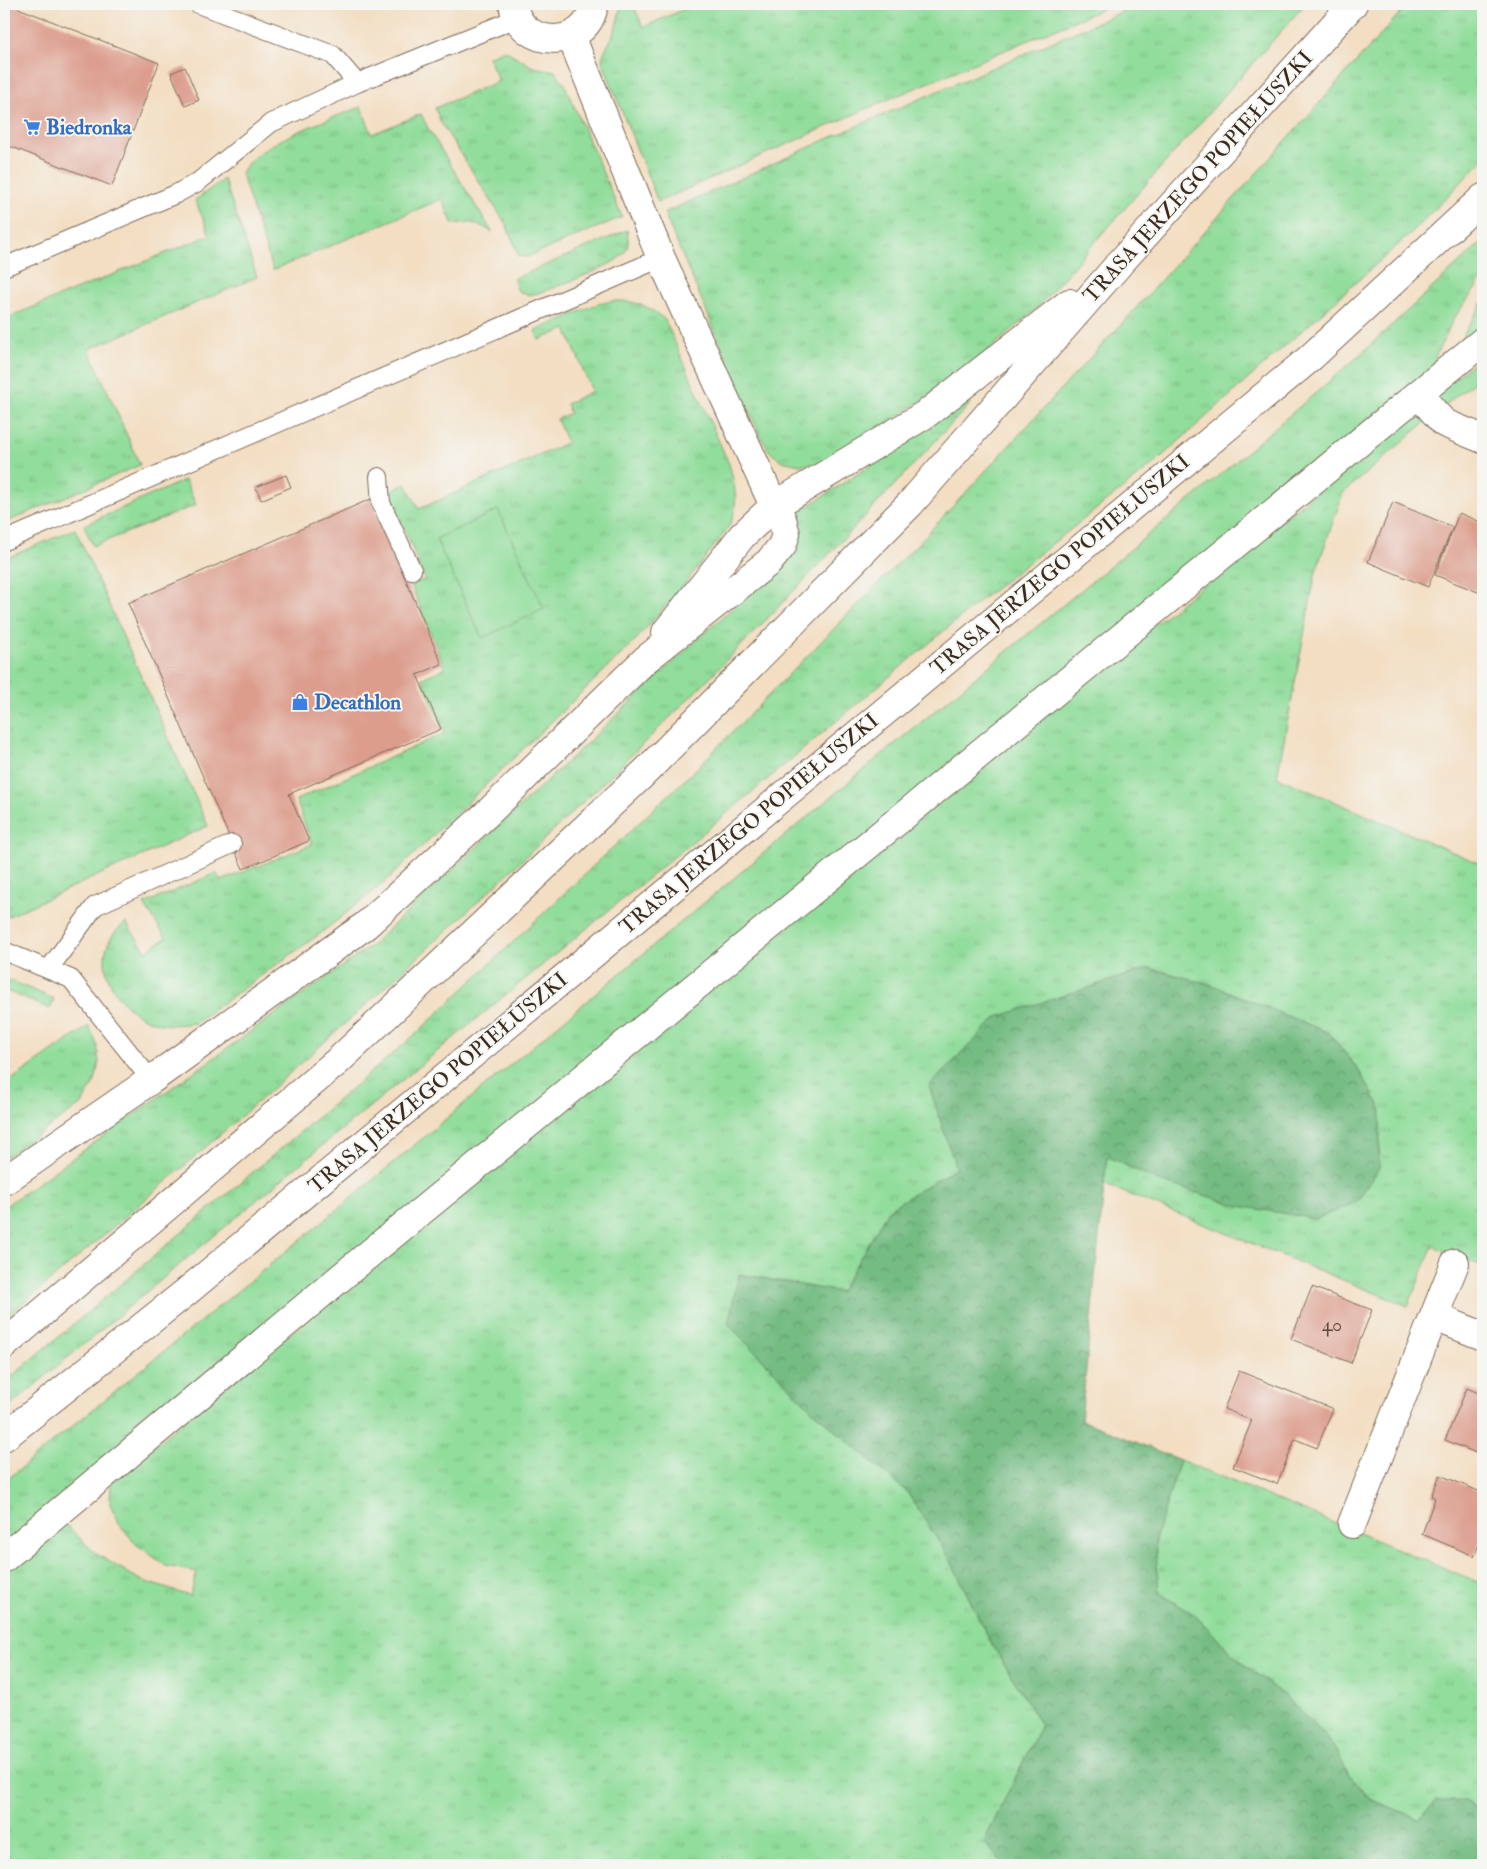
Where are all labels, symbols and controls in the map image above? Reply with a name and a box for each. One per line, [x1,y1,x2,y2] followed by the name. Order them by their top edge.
[1077,45,1319,309] street label: TRASA JERZEGO POPIEŁUSZKI
[46,114,133,141] place label: Biedronka
[22,117,42,137] supermarket icon: Biedronka
[925,448,1195,682] street label: TRASA JERZEGO POPIEŁUSZKI
[314,689,401,716] place label: Decathlon
[290,692,310,712] shop icon: Decathlon
[614,707,884,941] street label: TRASA JERZEGO POPIEŁUSZKI
[303,966,573,1200] street label: TRASA JERZEGO POPIEŁUSZKI
[1322,1313,1342,1337] house number: 40

